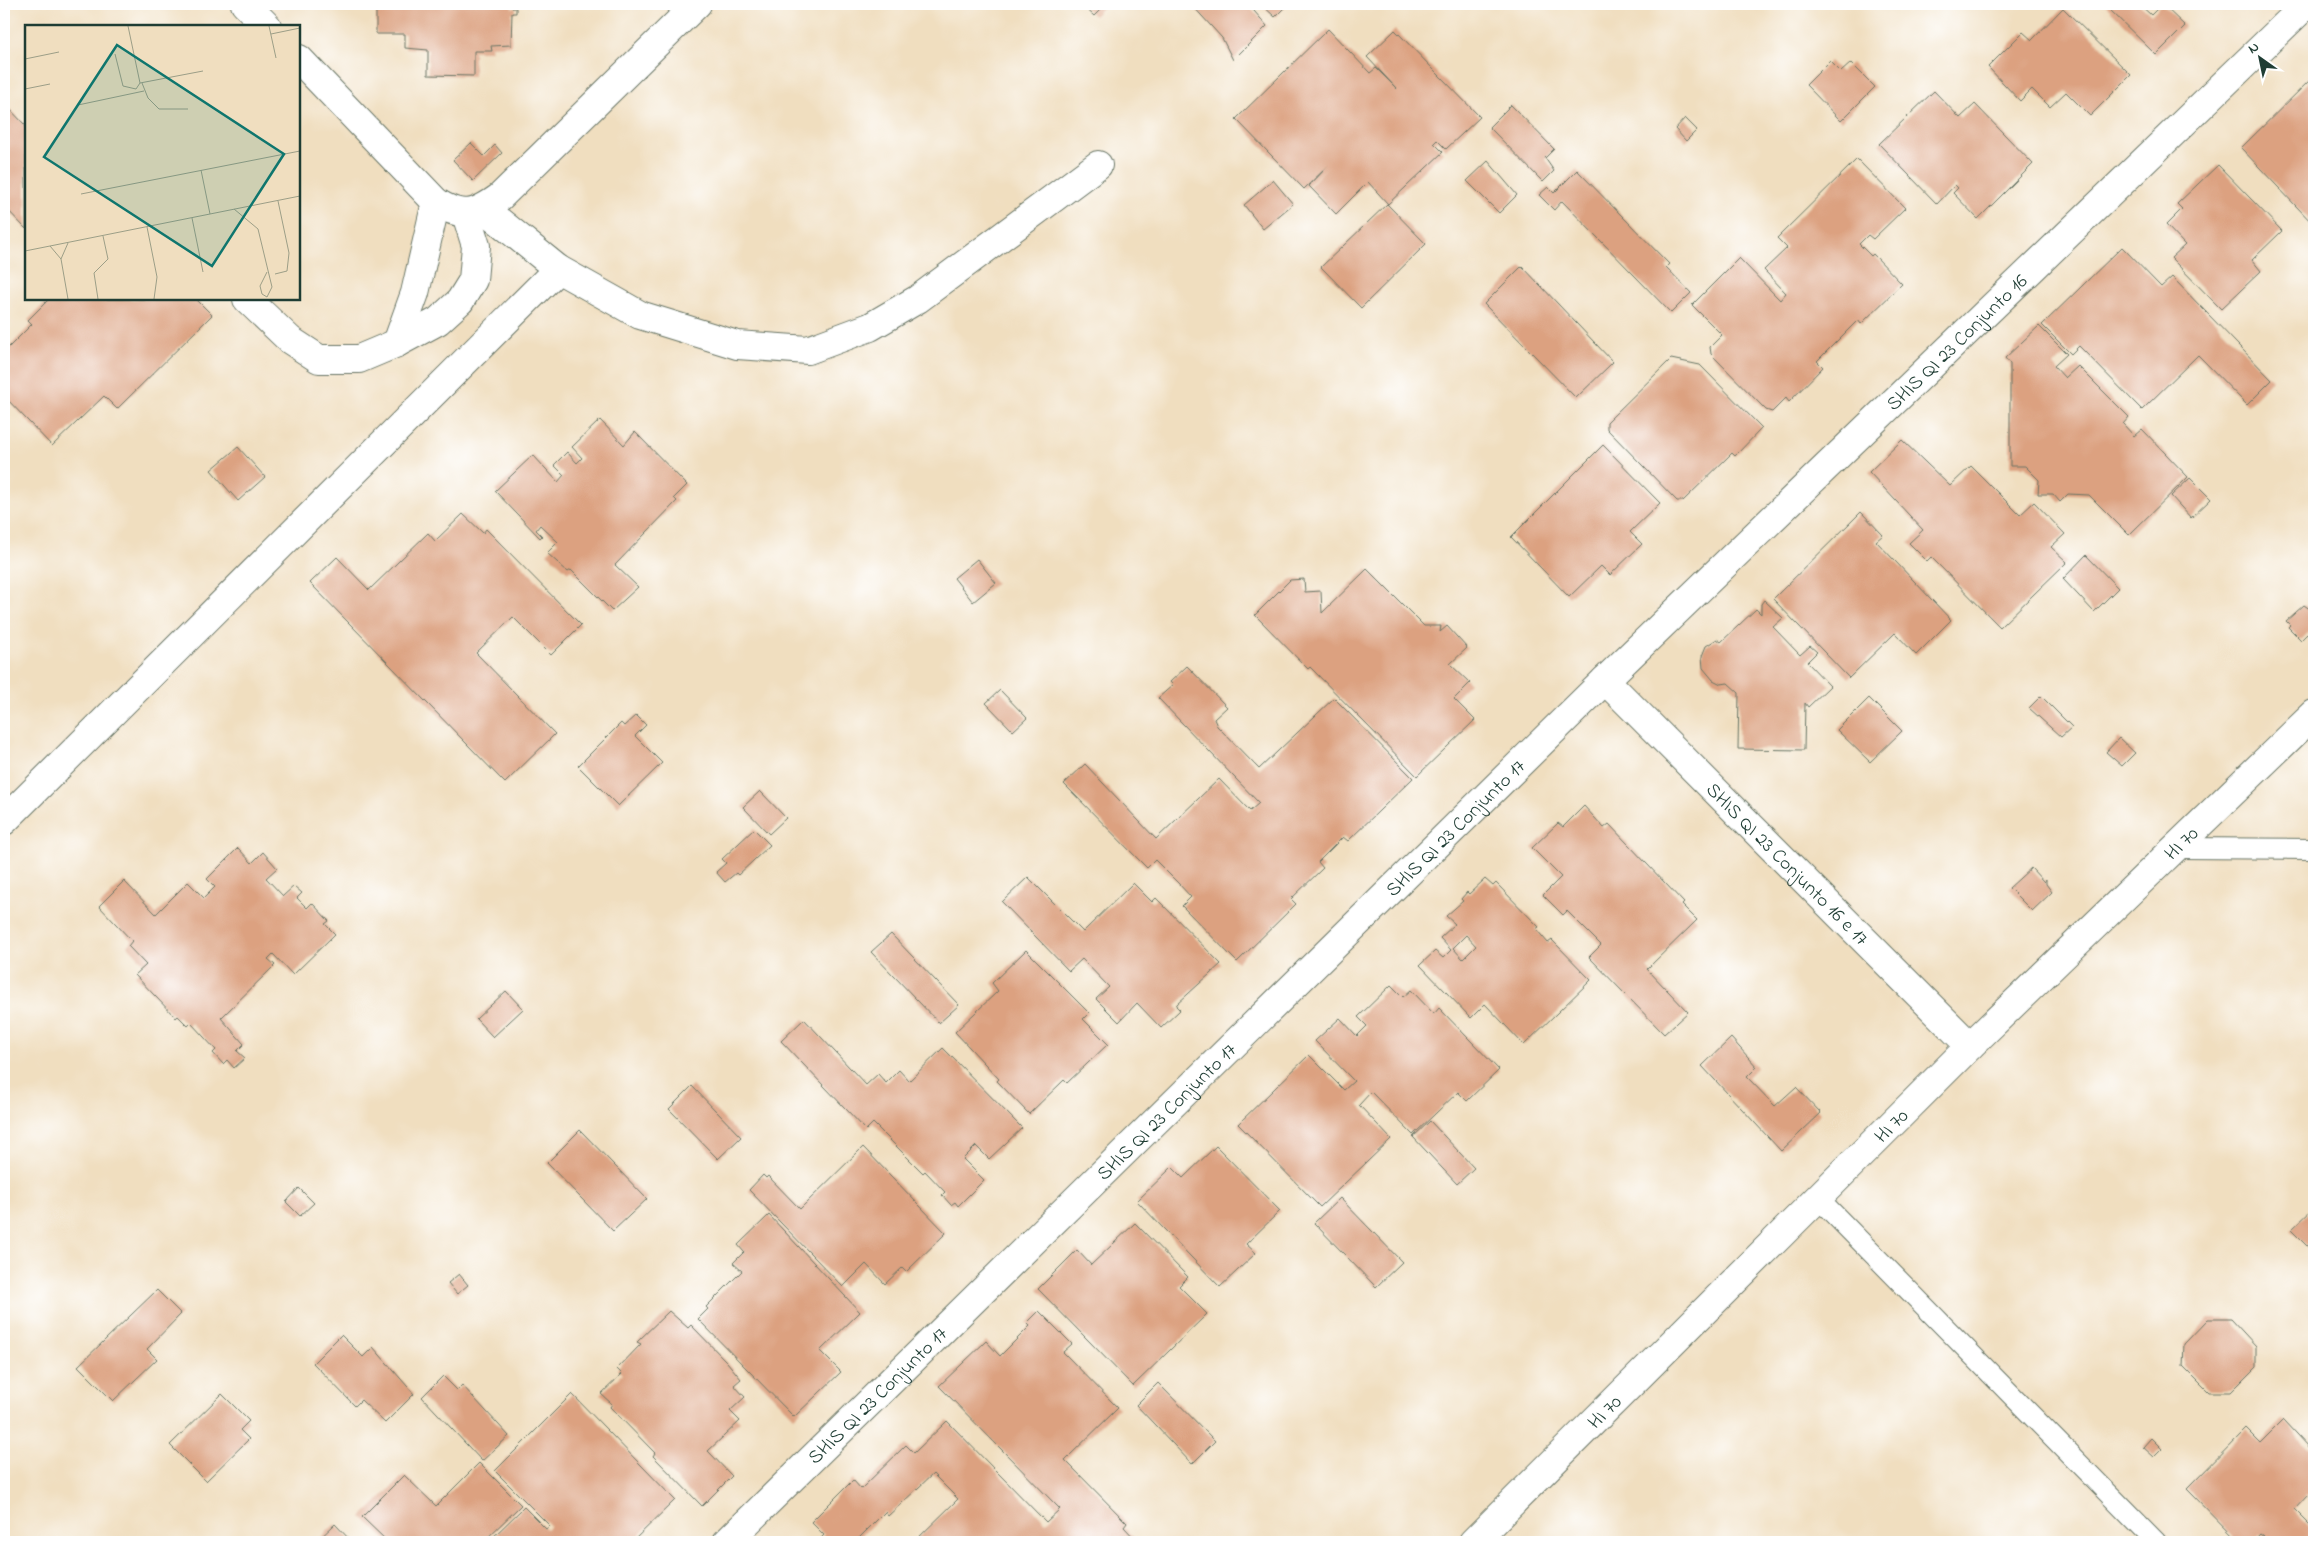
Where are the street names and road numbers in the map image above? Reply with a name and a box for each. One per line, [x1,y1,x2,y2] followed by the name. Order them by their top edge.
[1881,268,2035,419] street label: SHIS QI 23 Conjunto 16
[1380,754,1533,905] street label: SHIS QI 23 Conjunto 17
[1698,777,1874,953] street label: SHIS QI 23 Conjunto 16 e 17
[2159,820,2207,868] street label: HI 70
[1091,1037,1244,1188] street label: SHIS QI 23 Conjunto 17
[1869,1103,1916,1151] street label: HI 70
[802,1321,955,1472] street label: SHIS QI 23 Conjunto 17
[1582,1389,1630,1437] street label: HI 70

